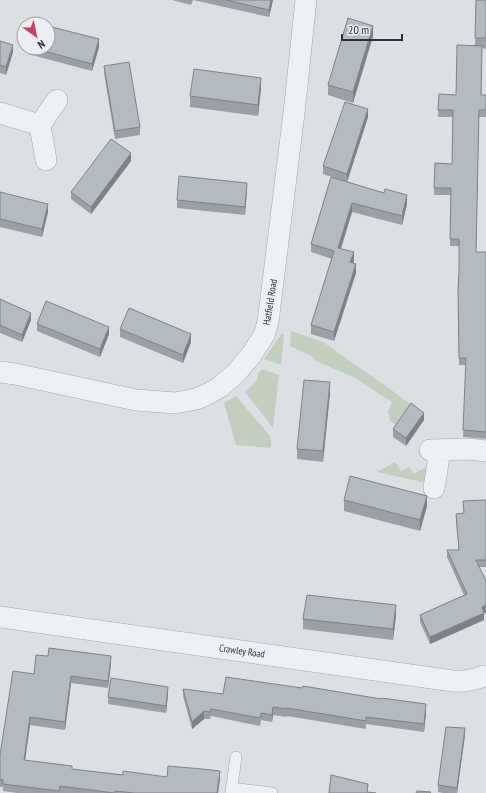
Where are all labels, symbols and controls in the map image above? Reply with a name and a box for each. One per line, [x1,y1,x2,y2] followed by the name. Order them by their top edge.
[16,16,56,56] north arrow
[342,16,402,42] scale bar
[348,22,369,37] text: 20 m
[35,37,48,52] text: N
[260,278,280,326] street label: Hatfield Road
[218,641,266,661] street label: Crawley Road

